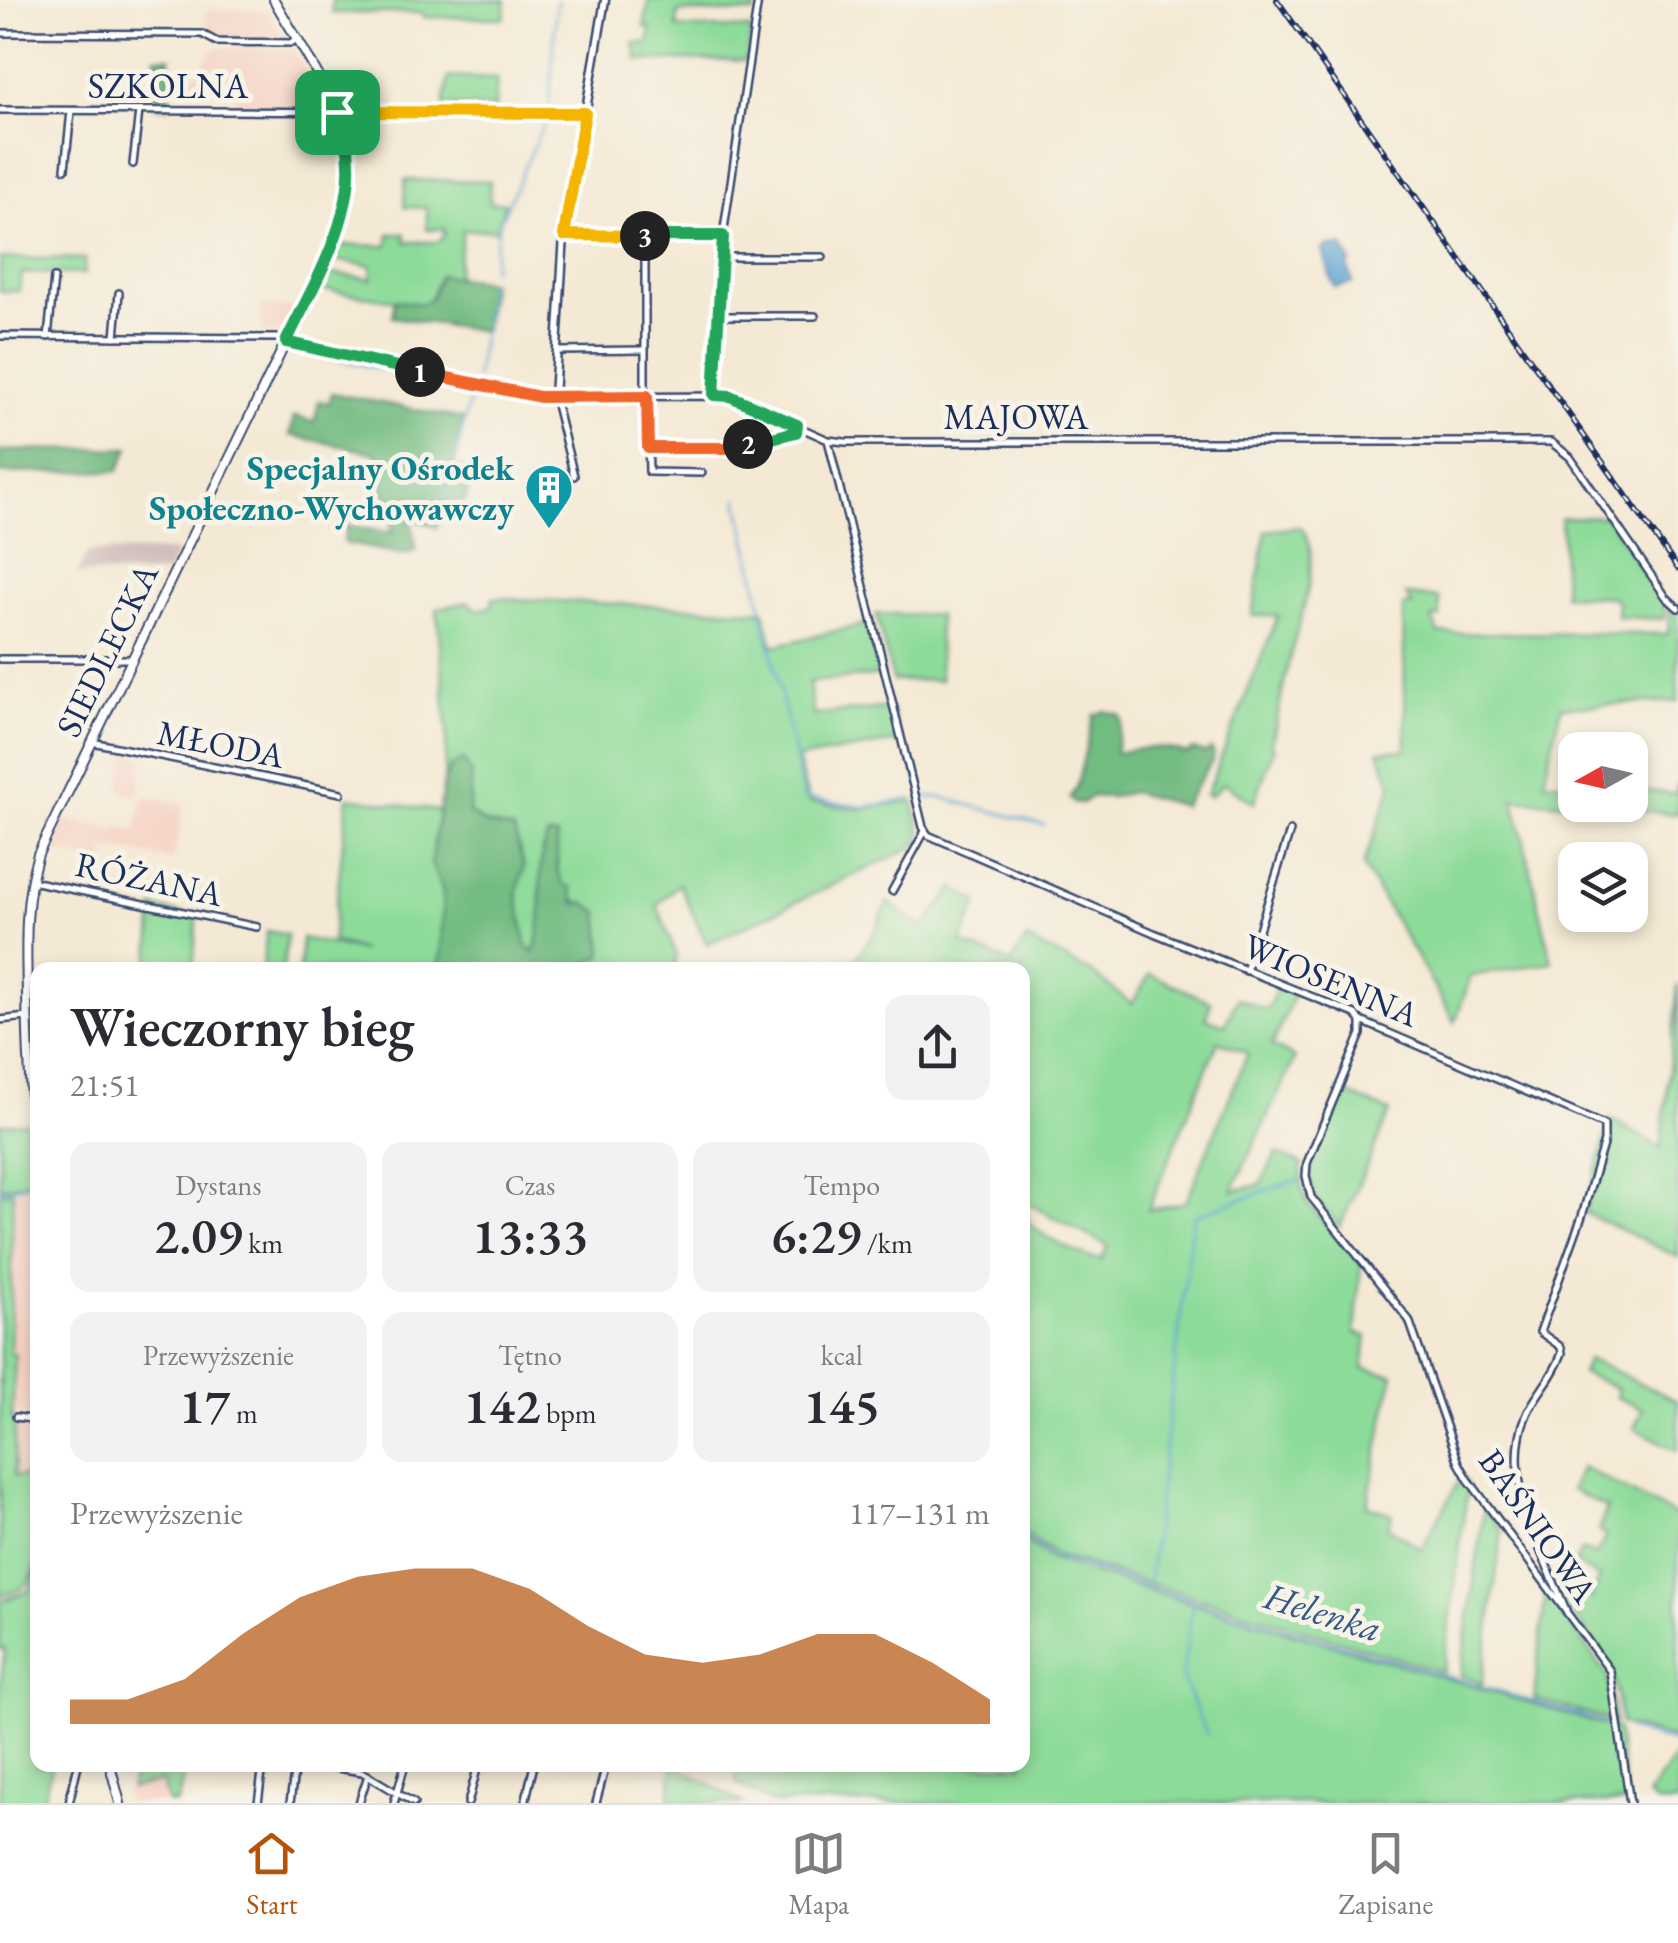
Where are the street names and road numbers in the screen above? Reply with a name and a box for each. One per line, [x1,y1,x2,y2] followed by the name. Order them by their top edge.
[88,63,249,108] street label: SZKOLNA
[944,394,1089,439] street label: MAJOWA
[45,555,168,744] street label: SIEDLECKA
[154,709,289,778] street label: MŁODA
[72,841,227,916] street label: RÓŻANA
[1237,922,1426,1037] street label: WIOSENNA
[1469,1440,1608,1612] street label: BAŚNIOWA

